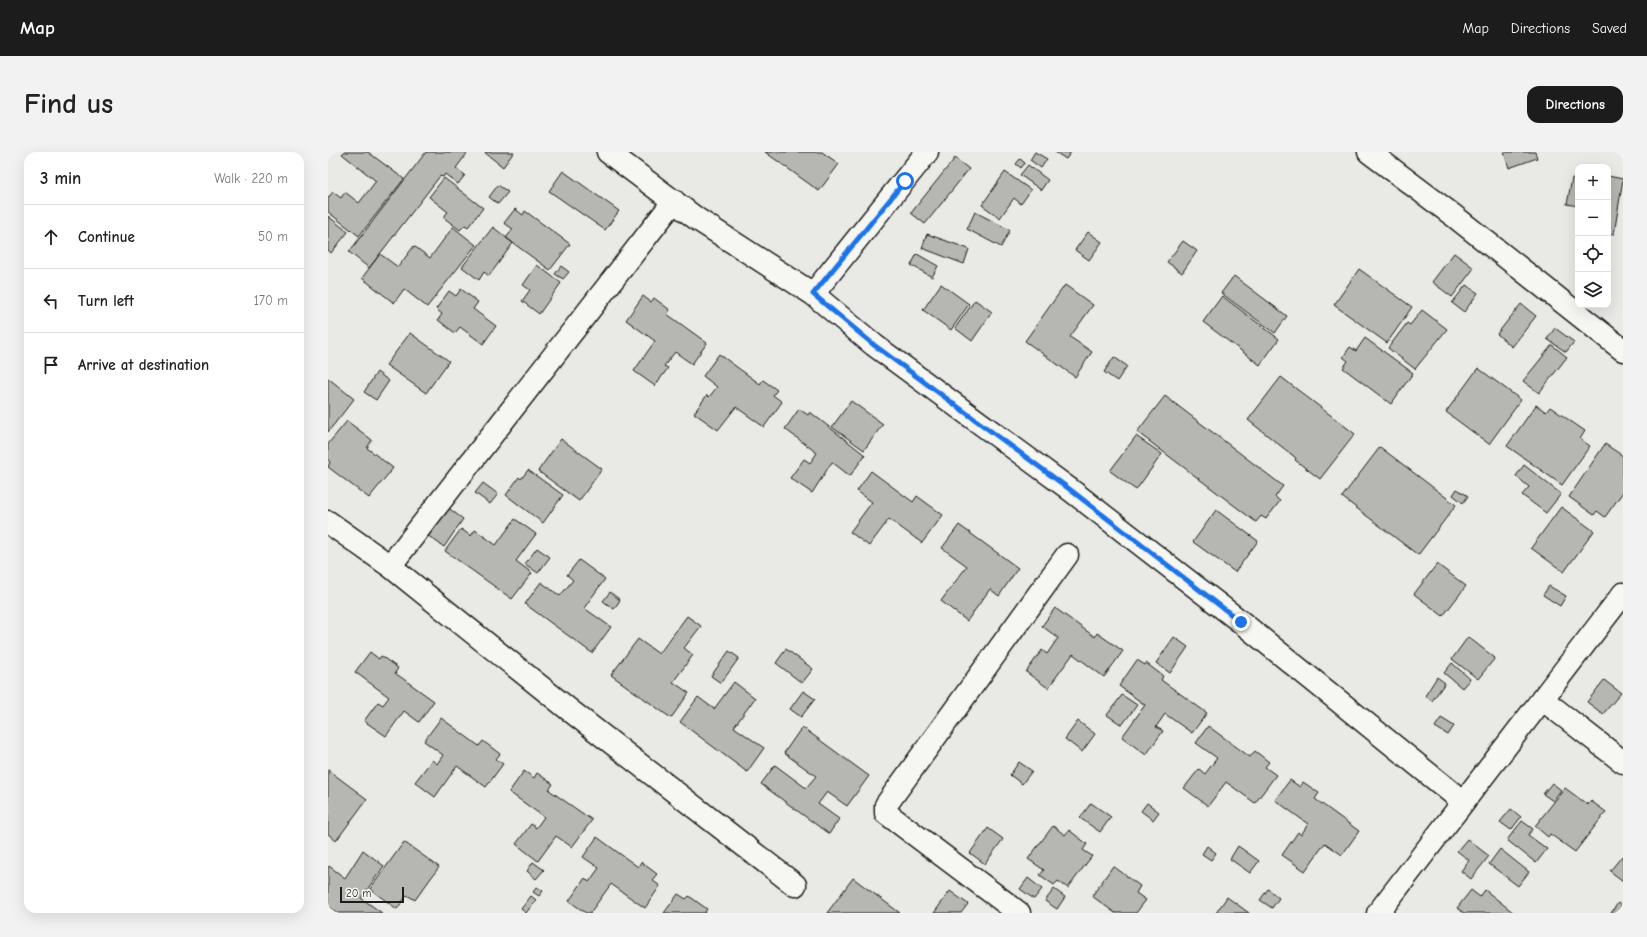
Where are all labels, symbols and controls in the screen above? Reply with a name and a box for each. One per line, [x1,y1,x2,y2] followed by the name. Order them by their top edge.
[20,17,55,39] text: Map
[1462,20,1489,37] text: Map
[1511,20,1570,37] text: Directions
[1592,20,1627,37] text: Saved
[1527,86,1623,123] button: Directions
[24,88,113,120] text: Find us
[1575,164,1611,308] map controls
[1575,164,1611,200] button: +
[40,169,81,188] text: 3 min
[214,171,288,186] text: Walk · 220 m
[896,172,914,190] route start
[1575,200,1611,236] button: −
[40,226,62,248] icon: ahead
[78,228,135,246] text: Continue
[258,229,288,244] text: 50 m
[1575,236,1611,272] button: locate
[1575,272,1611,308] button: layers
[40,290,62,312] icon: left
[78,292,134,310] text: Turn left
[254,293,288,308] text: 170 m
[40,354,62,376] icon: arrive
[78,356,209,374] text: Arrive at destination
[1232,613,1250,631] route end
[340,885,404,904] scale bar
[346,887,371,900] text: 20 m

